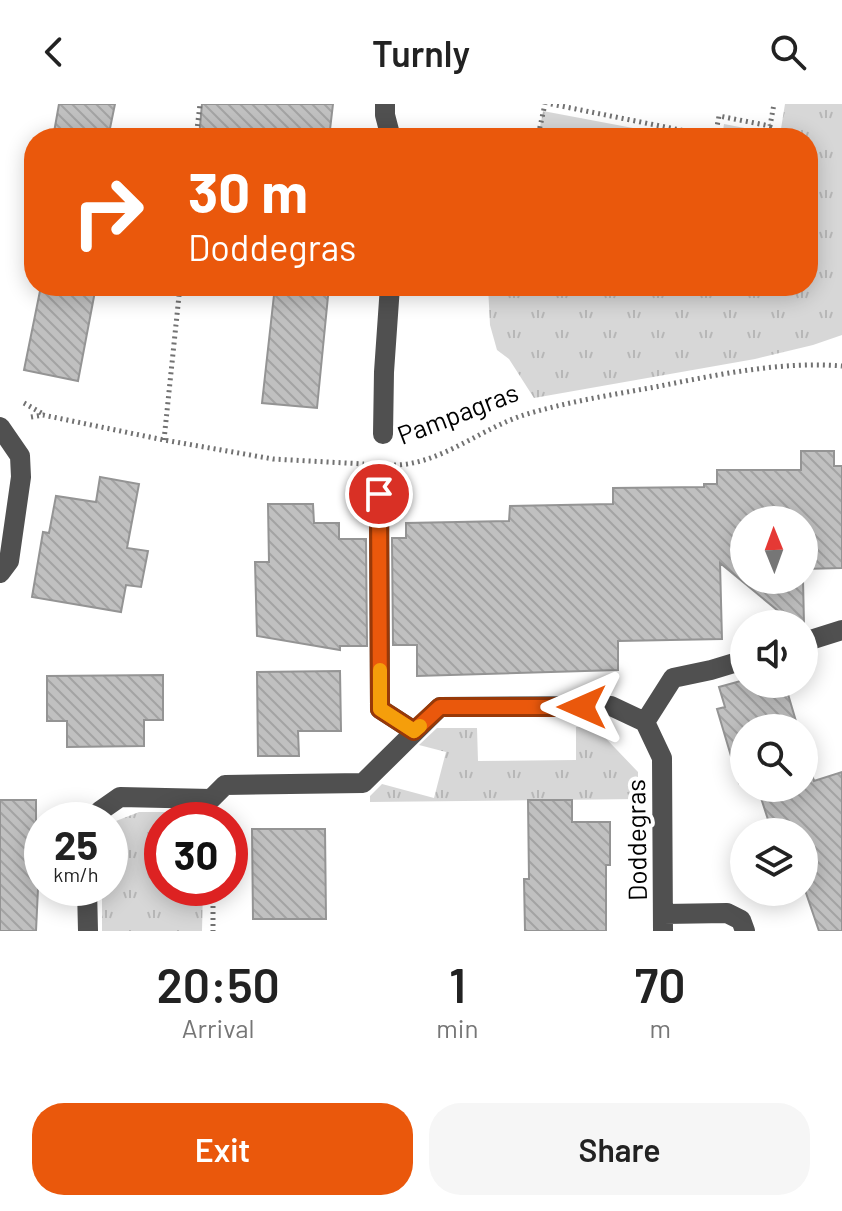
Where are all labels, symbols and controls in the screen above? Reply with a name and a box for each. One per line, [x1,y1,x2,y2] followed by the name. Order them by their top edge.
[32,30,76,74] icon: back
[766,30,810,74] icon: search
[372,31,470,74] text: Turnly
[188,157,308,224] text: 30 m
[56,160,160,264] icon: right
[188,225,356,268] text: Doddegras
[393,375,522,450] street label: Pampagras
[345,460,413,528] pin
[357,472,401,516] icon: arrive
[730,506,818,594] north arrow
[730,506,818,906] map controls
[730,610,818,698] button: sound
[540,665,624,749] position arrow
[730,714,818,802] button: search
[619,779,652,901] street label: Doddegras
[144,802,248,906] speed limit sign: 30
[730,818,818,906] button: layers
[54,820,98,868] text: 25
[53,862,99,886] text: km/h
[156,955,280,1013] text: 20:50
[449,955,466,1013] text: 1
[635,955,686,1013] text: 70
[182,1012,254,1043] text: Arrival
[436,1012,478,1043] text: min
[649,1012,671,1043] text: m
[32,1103,413,1195] button: Exit
[429,1103,810,1195] button: Share

